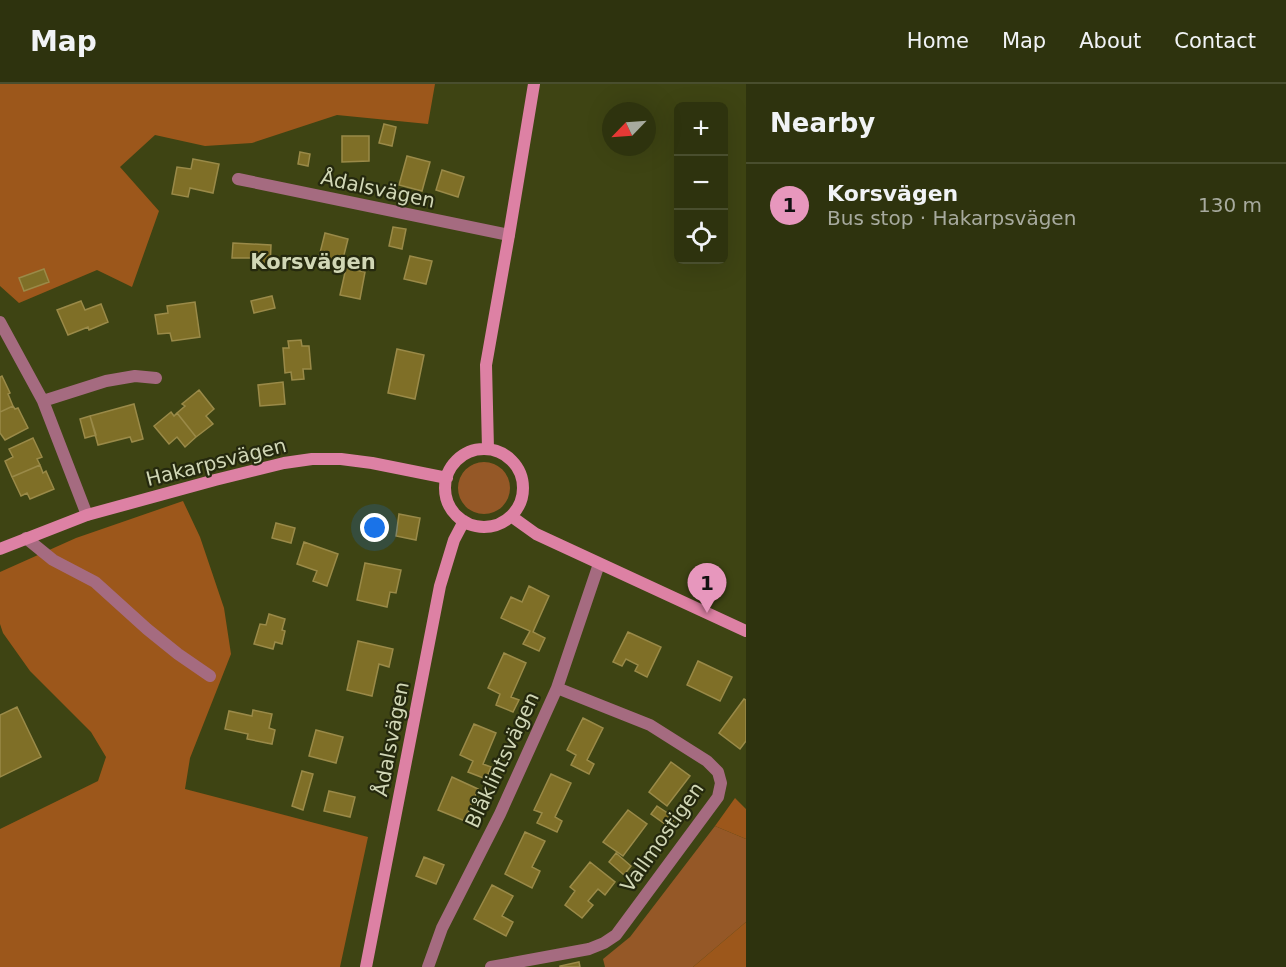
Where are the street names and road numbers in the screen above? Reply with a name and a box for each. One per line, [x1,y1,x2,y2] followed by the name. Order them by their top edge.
[319,165,437,213] street label: Ådalsvägen
[143,433,289,491] street label: Hakarpsvägen
[368,680,414,798] street label: Ådalsvägen
[460,688,544,832] street label: Blåklintsvägen
[615,777,709,897] street label: Vallmostigen

